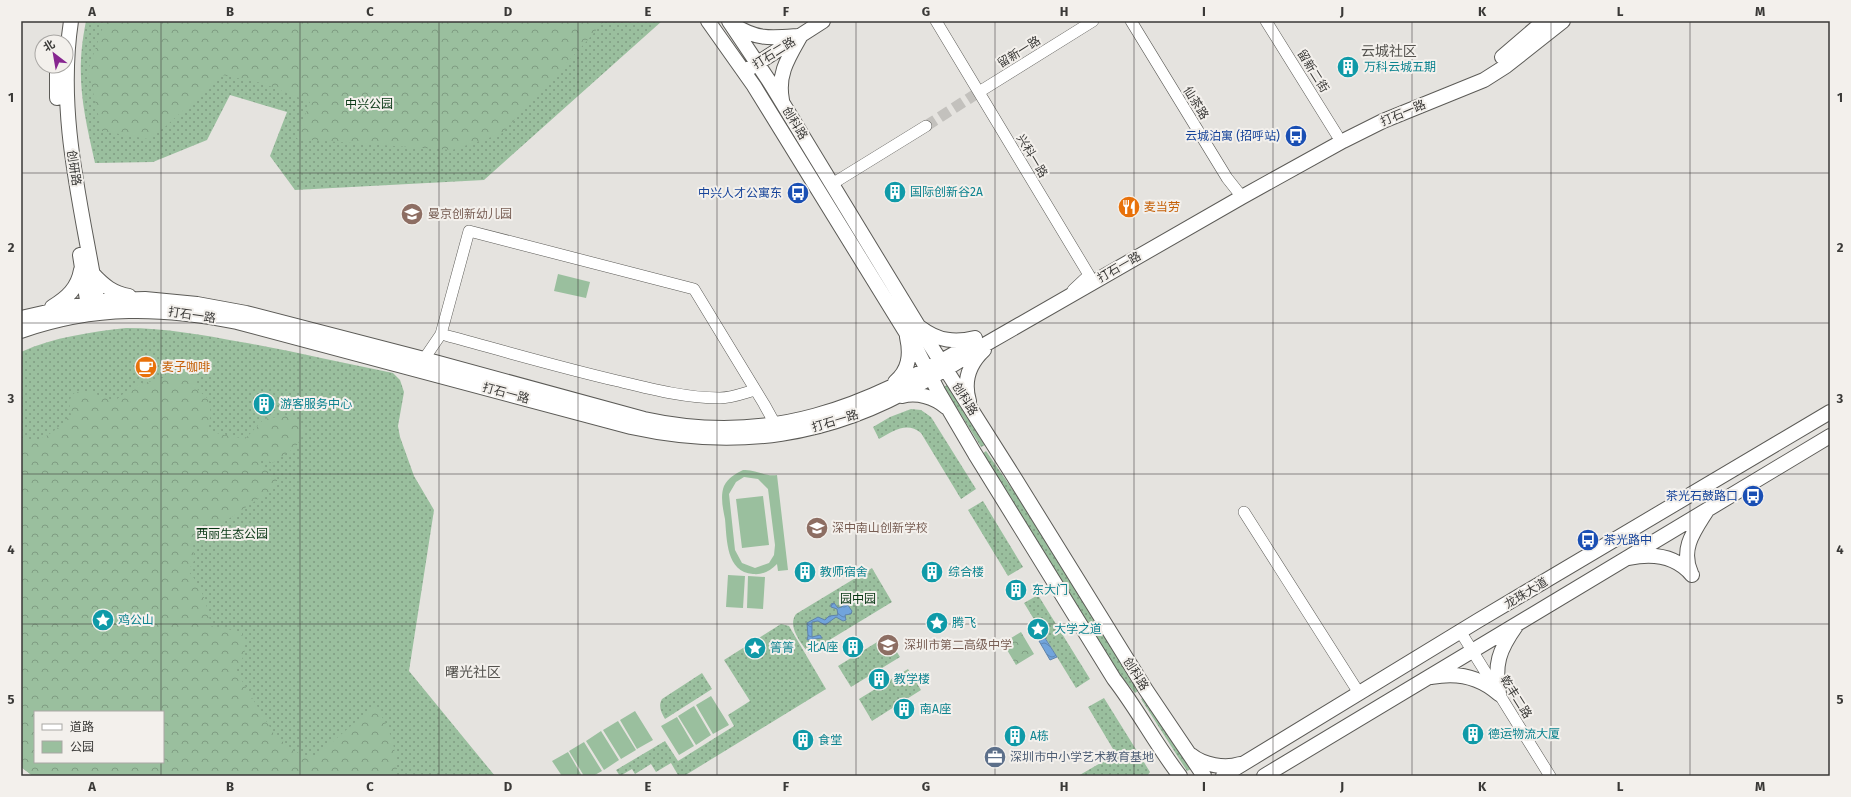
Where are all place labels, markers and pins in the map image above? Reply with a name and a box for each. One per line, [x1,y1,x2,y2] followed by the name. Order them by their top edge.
[1335,54,1361,80] building icon: 万科云城五期
[1364,60,1436,74] place label: 万科云城五期
[1283,123,1309,149] bus stop icon: 云城泊寓 (招呼站)
[1185,129,1280,143] place label: 云城泊寓 (招呼站)
[882,179,908,205] building icon: 国际创新谷2A
[785,180,811,206] bus stop icon: 中兴人才公寓东
[910,185,983,199] place label: 国际创新谷2A
[698,186,782,200] place label: 中兴人才公寓东
[1116,194,1142,220] restaurant icon: 麦当劳
[1144,200,1180,214] place label: 麦当劳
[399,201,425,227] school or university icon: 曼京创新幼儿园
[428,207,512,221] place label: 曼京创新幼儿园
[133,354,159,380] cafe icon: 麦子咖啡
[162,360,210,374] place label: 麦子咖啡
[251,391,277,417] building icon: 游客服务中心
[280,397,352,411] place label: 游客服务中心
[1740,483,1766,509] bus stop icon: 茶光石鼓路口
[1666,489,1738,503] place label: 茶光石鼓路口
[804,515,830,541] school or university icon: 深中南山创新学校
[832,521,928,535] place label: 深中南山创新学校
[1575,527,1601,553] bus stop icon: 茶光路中
[1604,533,1652,547] place label: 茶光路中
[792,559,818,585] building icon: 教师宿舍
[919,559,945,585] building icon: 综合楼
[820,565,868,579] place label: 教师宿舍
[948,565,984,579] place label: 综合楼
[1003,577,1029,603] building icon: 东大门
[1032,583,1068,597] place label: 东大门
[90,607,116,633] place icon: 鸡公山
[924,610,950,636] place icon: 腾飞
[118,613,154,627] place label: 鸡公山
[952,616,976,630] place label: 腾飞
[1025,616,1051,642] place icon: 大学之道
[1054,622,1102,636] place label: 大学之道
[875,632,901,658] school or university icon: 深圳市第二高级中学
[840,634,866,660] building icon: 北A座
[742,635,768,661] place icon: 箐箐
[904,638,1012,652] place label: 深圳市第二高级中学
[807,640,838,654] place label: 北A座
[770,641,794,655] place label: 箐箐
[866,666,892,692] building icon: 教学楼
[894,672,930,686] place label: 教学楼
[891,696,917,722] building icon: 南A座
[920,702,951,716] place label: 南A座
[1460,721,1486,747] building icon: 德运物流大厦
[1002,723,1028,749] building icon: A栋
[790,727,816,753] building icon: 食堂
[1488,727,1560,741] place label: 德运物流大厦
[1030,729,1049,743] place label: A栋
[818,733,842,747] place label: 食堂
[982,744,1008,770] office icon: 深圳市中小学艺术教育基地
[1010,750,1154,764] place label: 深圳市中小学艺术教育基地

